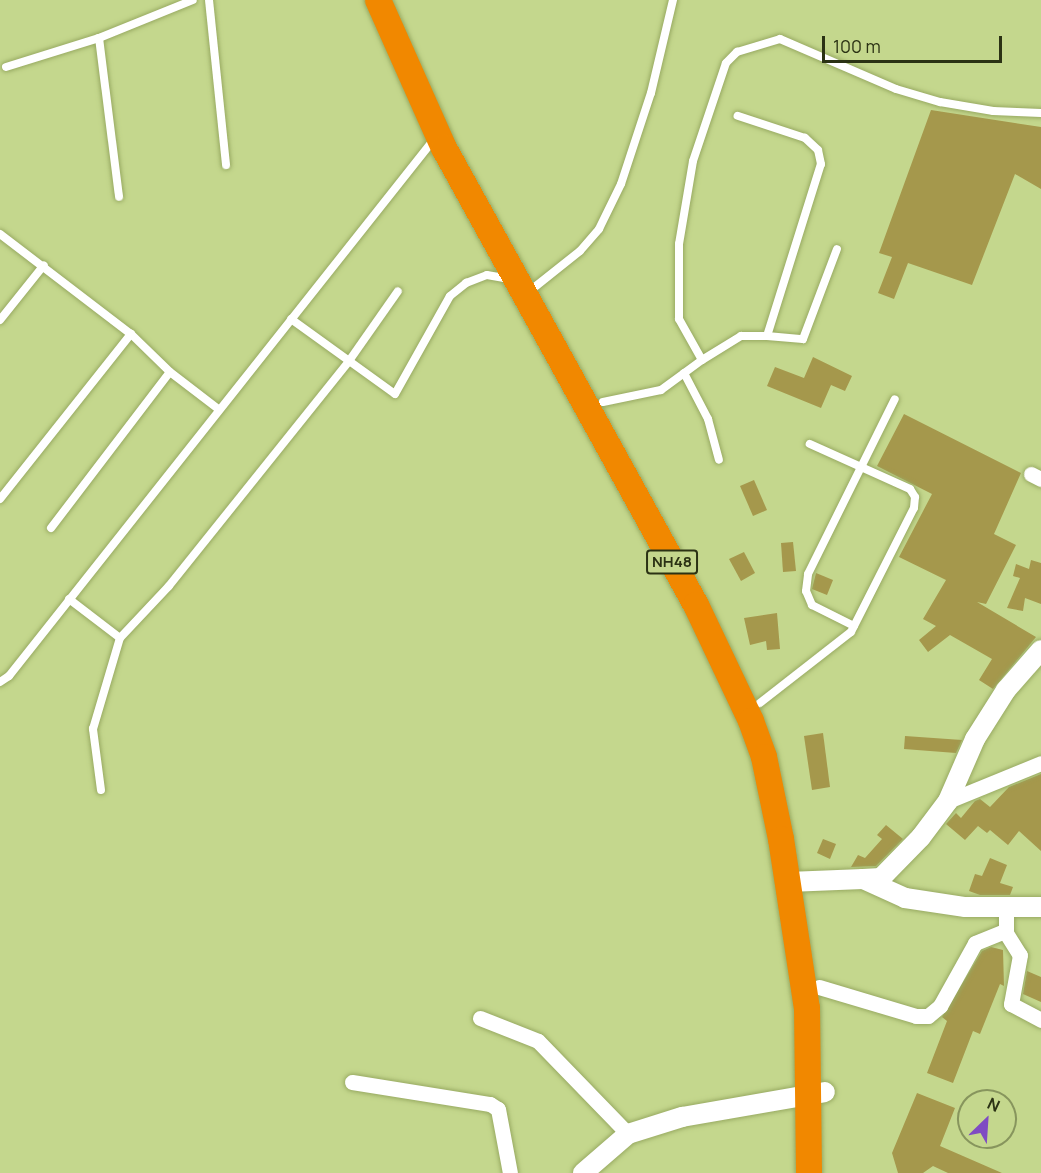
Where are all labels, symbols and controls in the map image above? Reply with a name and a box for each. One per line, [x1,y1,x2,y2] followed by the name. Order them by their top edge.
[825,24,1005,62] scale bar
[833,34,881,58] text: 100 m
[645,550,699,574] road number: NH48
[957,1089,1017,1149] north arrow
[984,1092,1004,1117] text: N

